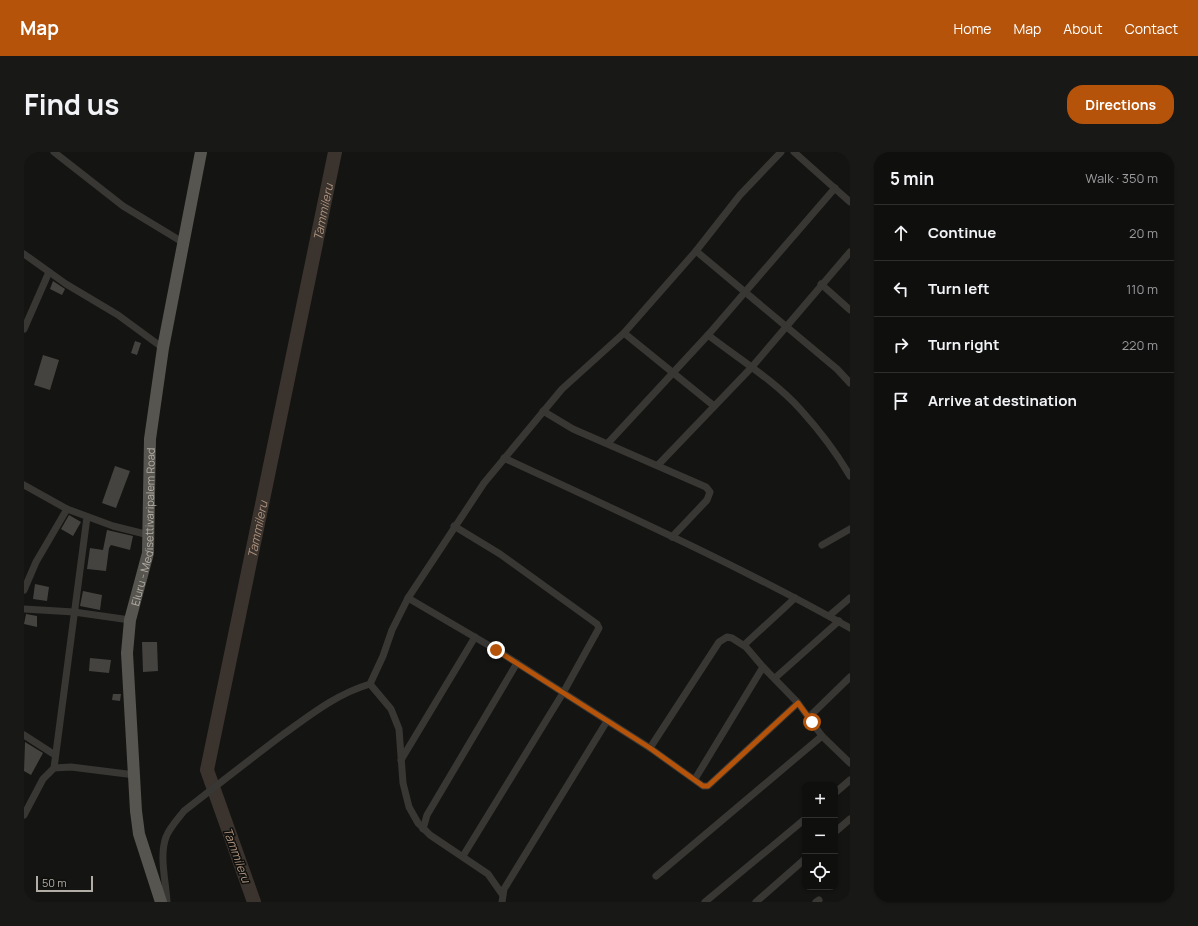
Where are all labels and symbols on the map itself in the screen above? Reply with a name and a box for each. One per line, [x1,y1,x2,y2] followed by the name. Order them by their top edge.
[308,181,337,242] water label: Tammileru
[127,447,157,607] street label: Eluru - Medisettivaripalem Road
[243,499,271,559] water label: Tammileru
[487,641,505,659] route end
[803,713,821,731] route start
[219,825,255,886] water label: Tammileru
[36,874,93,893] scale bar

